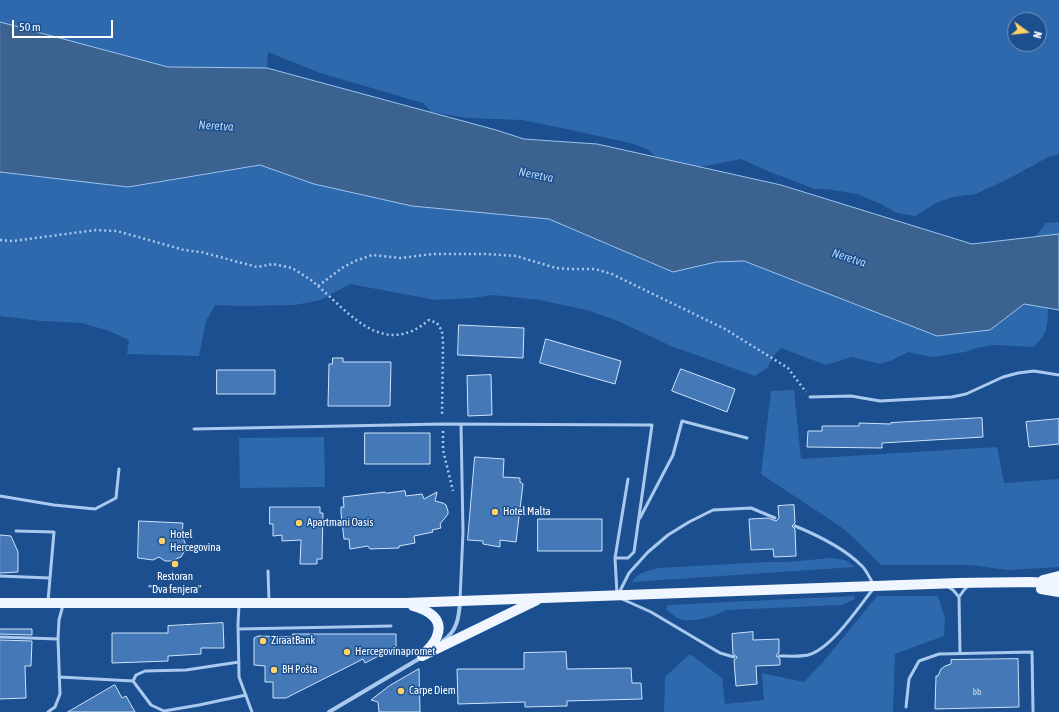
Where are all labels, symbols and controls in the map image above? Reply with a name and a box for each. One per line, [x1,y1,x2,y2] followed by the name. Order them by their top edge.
[14,12,115,38] scale bar
[1007,12,1047,52] north arrow
[19,20,41,34] text: 50 m
[1031,30,1044,40] text: N
[198,118,234,134] water label: Neretva
[517,165,555,185] water label: Neretva
[830,246,868,270] water label: Neretva
[503,505,551,519] place label: Hotel Malta
[490,507,500,517] marker: Hotel Malta
[307,516,373,530] place label: Apartmani Oasis
[294,518,304,528] marker: Apartmani Oasis
[170,528,221,554] place label: Hotel Hercegovina
[157,536,167,546] marker: Hotel Hercegovina
[170,559,180,569] marker: Restoran "Dva fenjera"
[148,570,202,596] place label: Restoran "Dva fenjera"
[271,634,315,648] place label: ZiraatBank
[258,636,268,646] marker: ZiraatBank
[355,645,435,659] place label: Hercegovinapromet
[342,647,352,657] marker: Hercegovinapromet
[282,663,318,677] place label: BH Pošta
[269,665,279,675] marker: BH Pošta
[409,684,456,698] place label: Carpe Diem
[396,686,406,696] marker: Carpe Diem
[973,687,981,697] house number: bb

